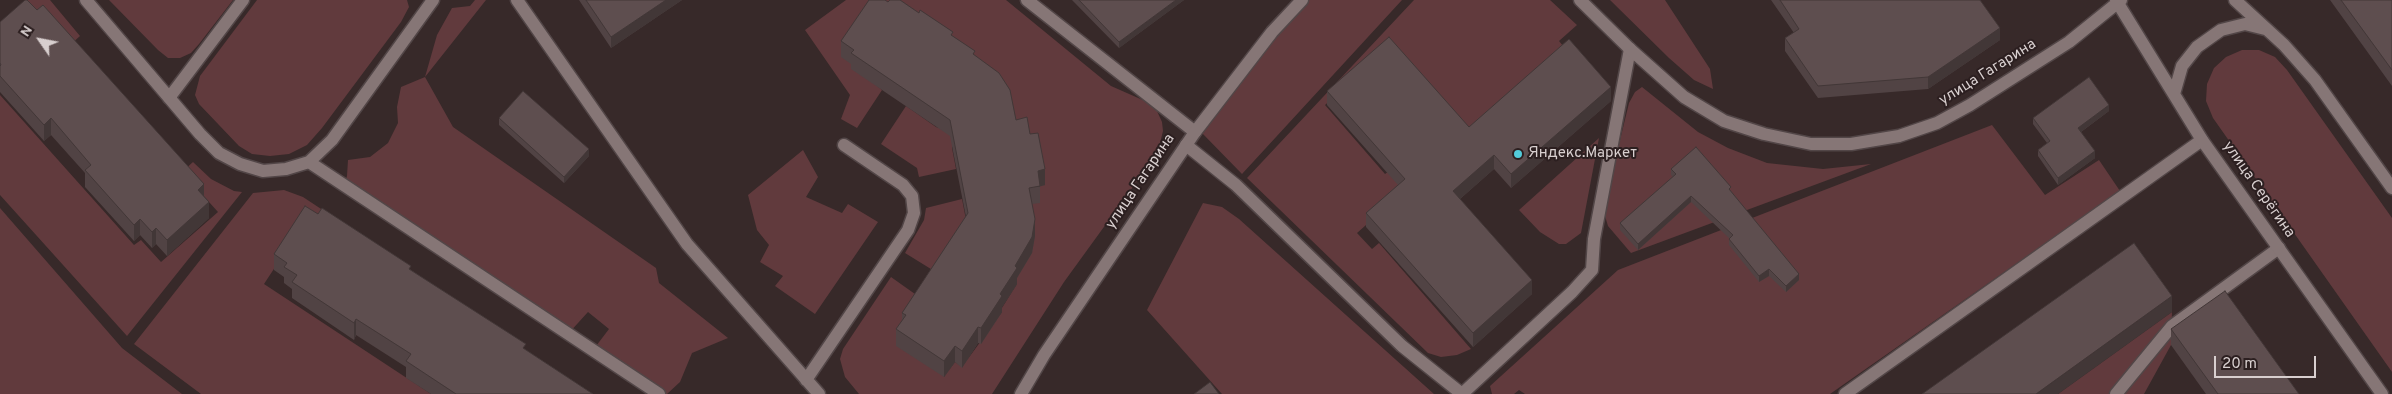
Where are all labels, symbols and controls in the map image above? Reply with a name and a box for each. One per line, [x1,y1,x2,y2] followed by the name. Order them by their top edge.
[15,15,65,65] north arrow
[17,23,37,40] text: N
[1936,36,2040,110] street label: улица Гагарина
[1102,131,1180,233] street label: улица Гагарина
[2218,138,2298,242] street label: улица Серёгина
[1528,145,1637,163] place label: Яндекс.Маркет
[1512,148,1524,160] marker: Яндекс.Маркет
[2217,346,2320,378] scale bar
[2222,355,2257,374] text: 20 m

